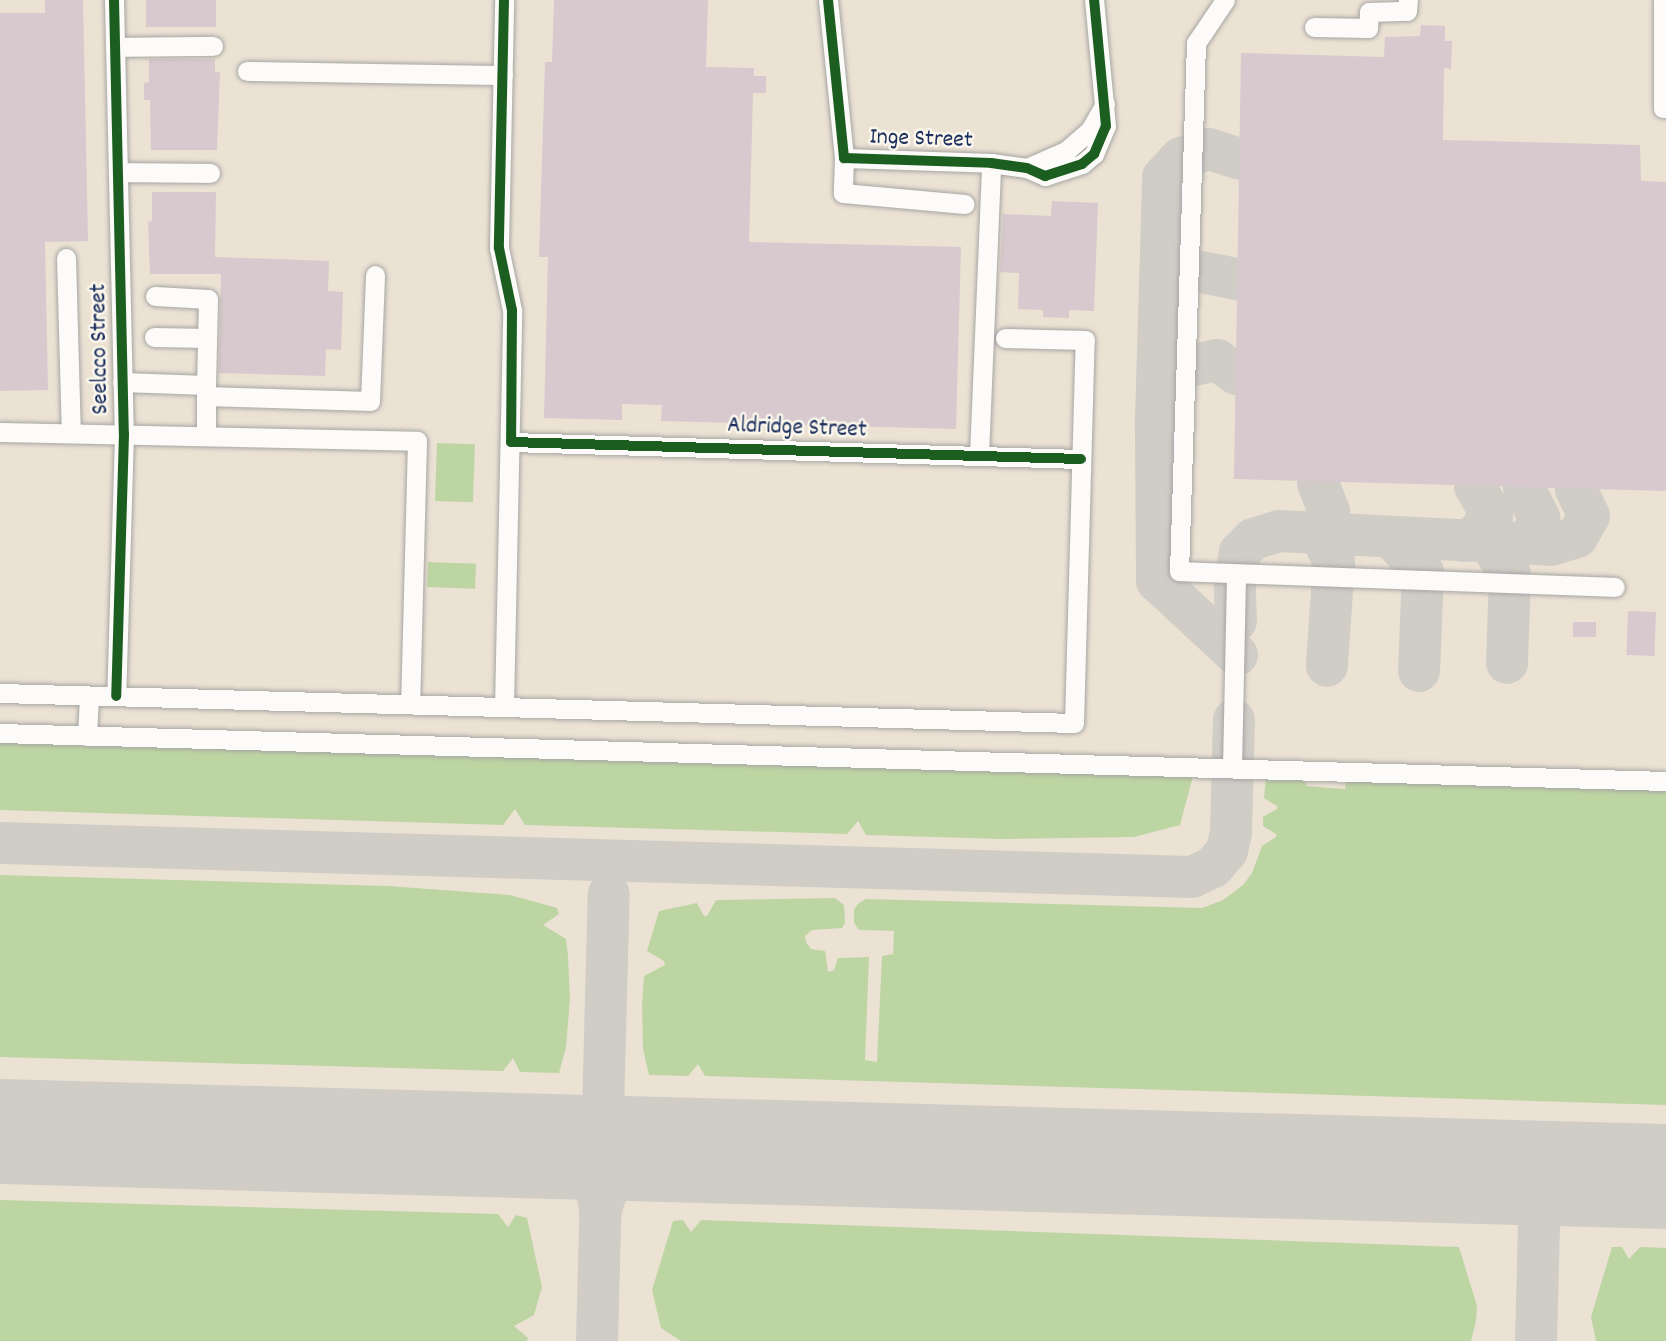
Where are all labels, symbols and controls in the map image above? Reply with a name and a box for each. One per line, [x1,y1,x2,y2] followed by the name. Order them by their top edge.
[869,124,973,156] street label: Inge Street
[85,283,117,415] street label: Seelcco Street
[727,412,867,446] street label: Aldridge Street

